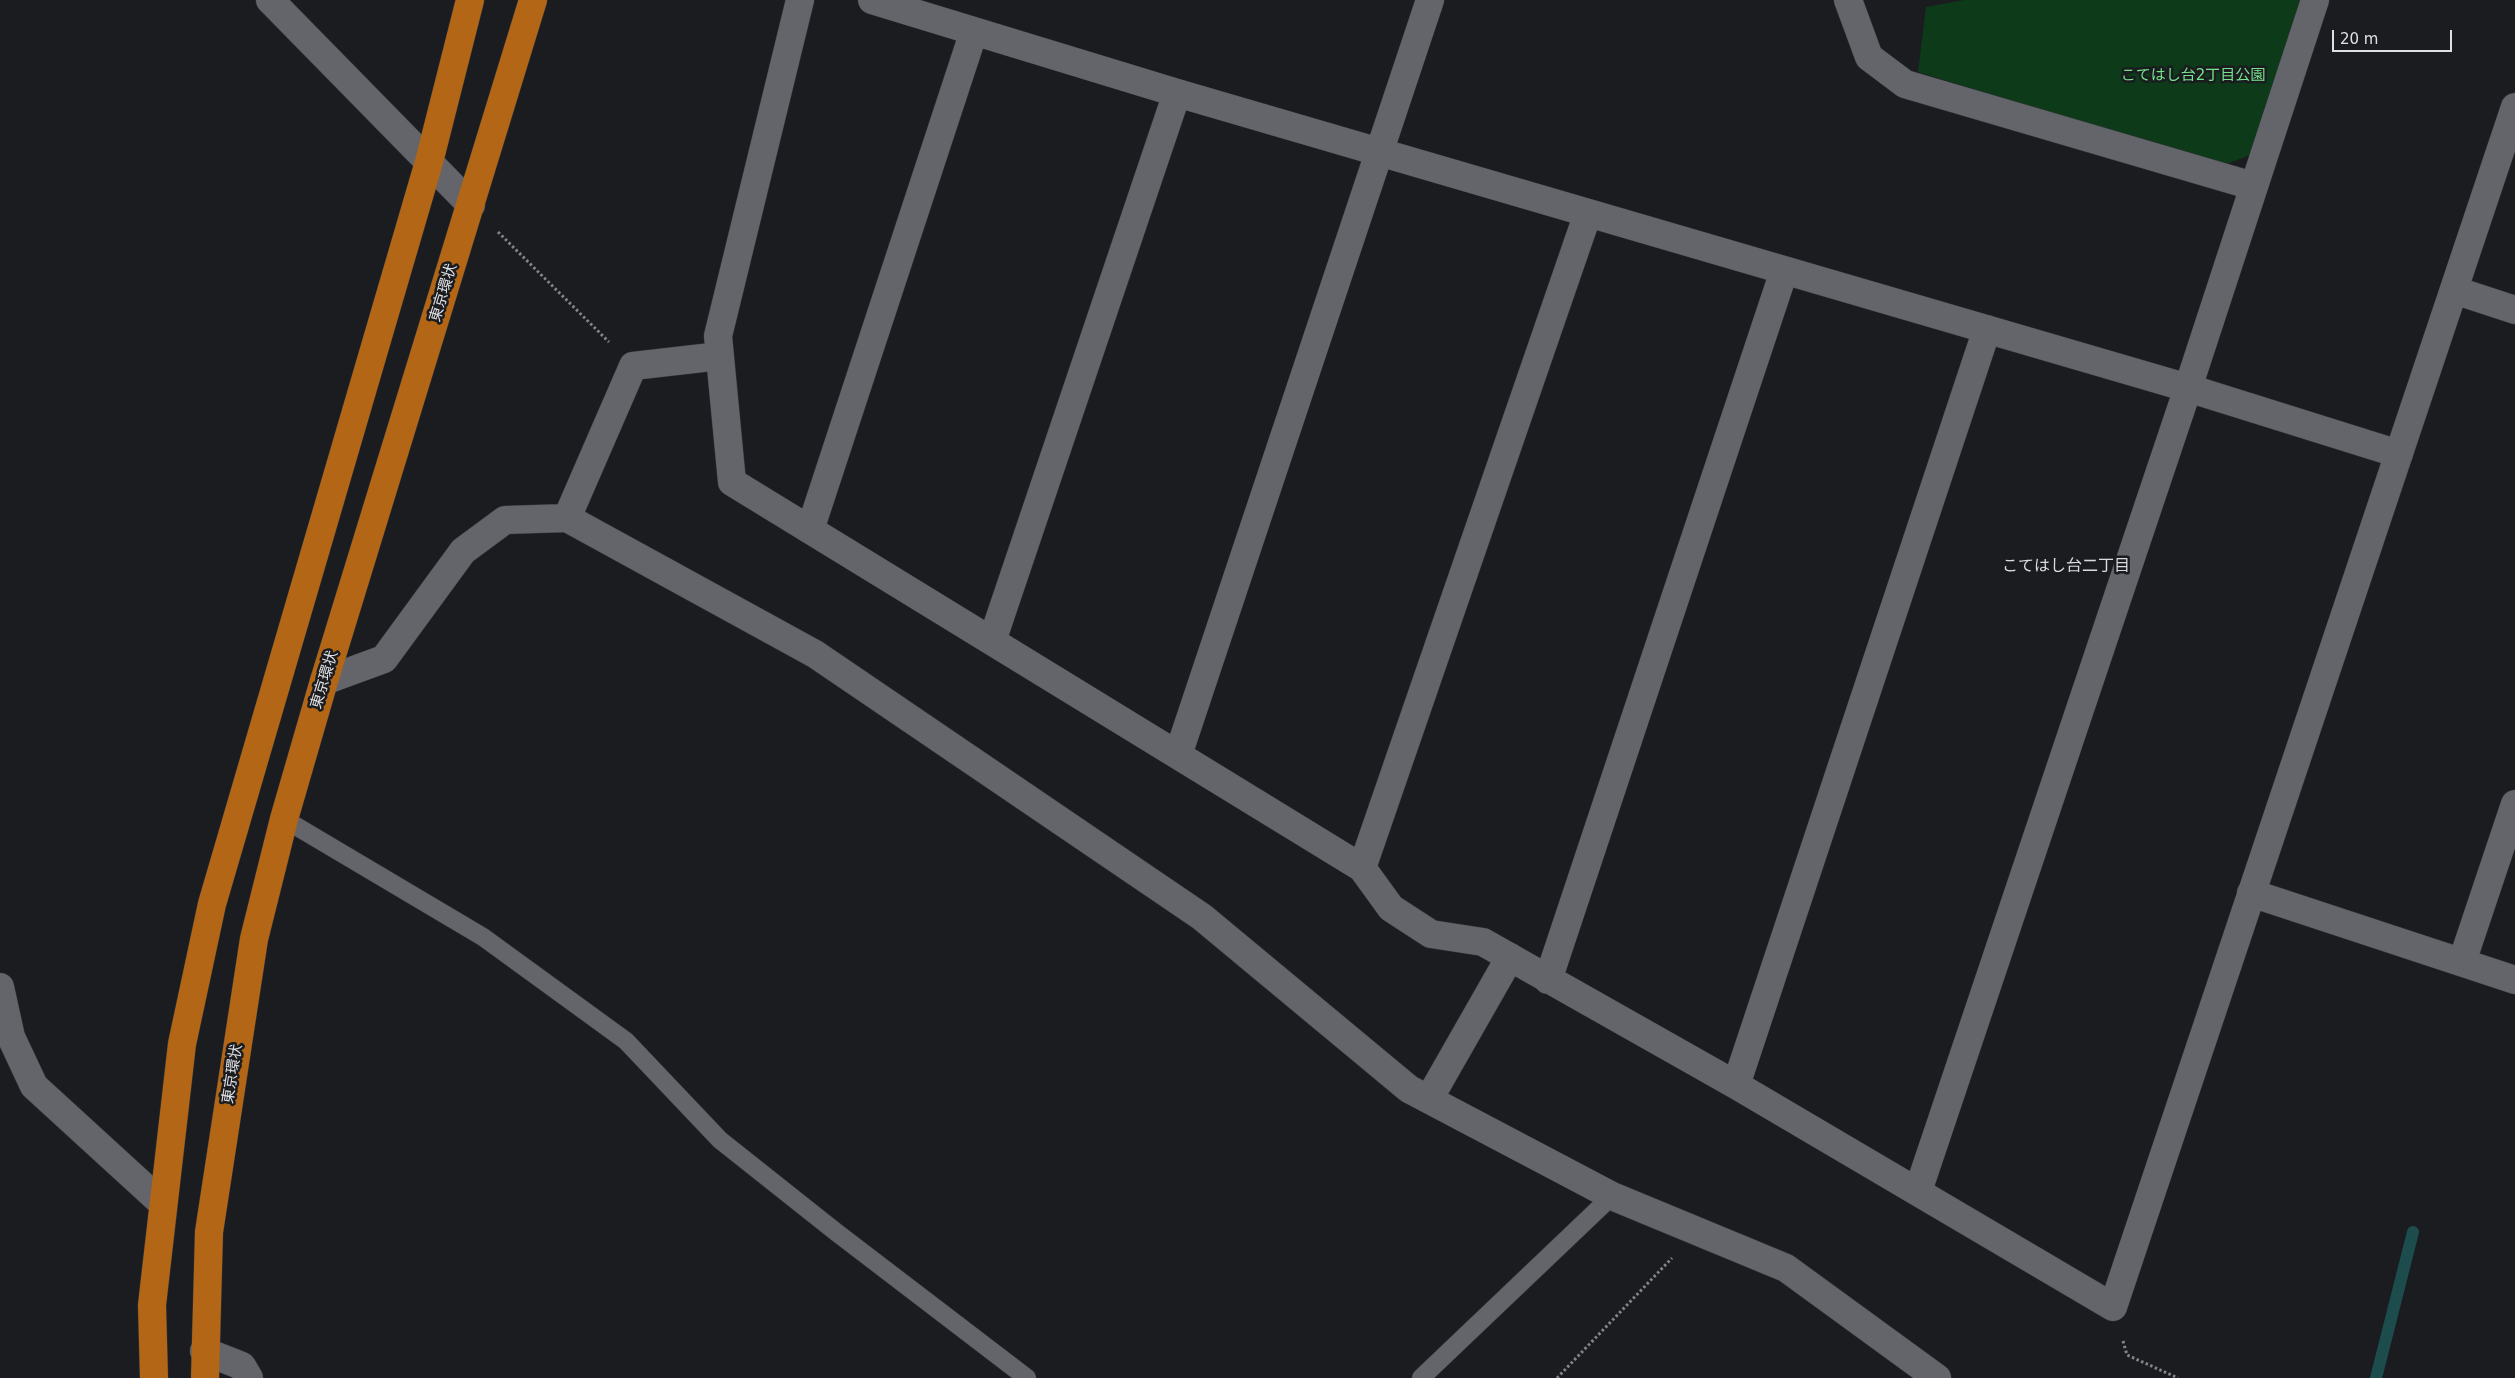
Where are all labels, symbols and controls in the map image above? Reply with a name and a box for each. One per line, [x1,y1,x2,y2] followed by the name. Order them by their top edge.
[2335,20,2455,52] scale bar
[2340,30,2378,48] text: 20 m
[2121,67,2265,85] park label: こてはし台2丁目公園
[427,262,461,324] street label: 東京環状
[2002,557,2130,577] district label: こてはし台二丁目
[308,649,342,711] street label: 東京環状
[219,1043,247,1105] street label: 東京環状

